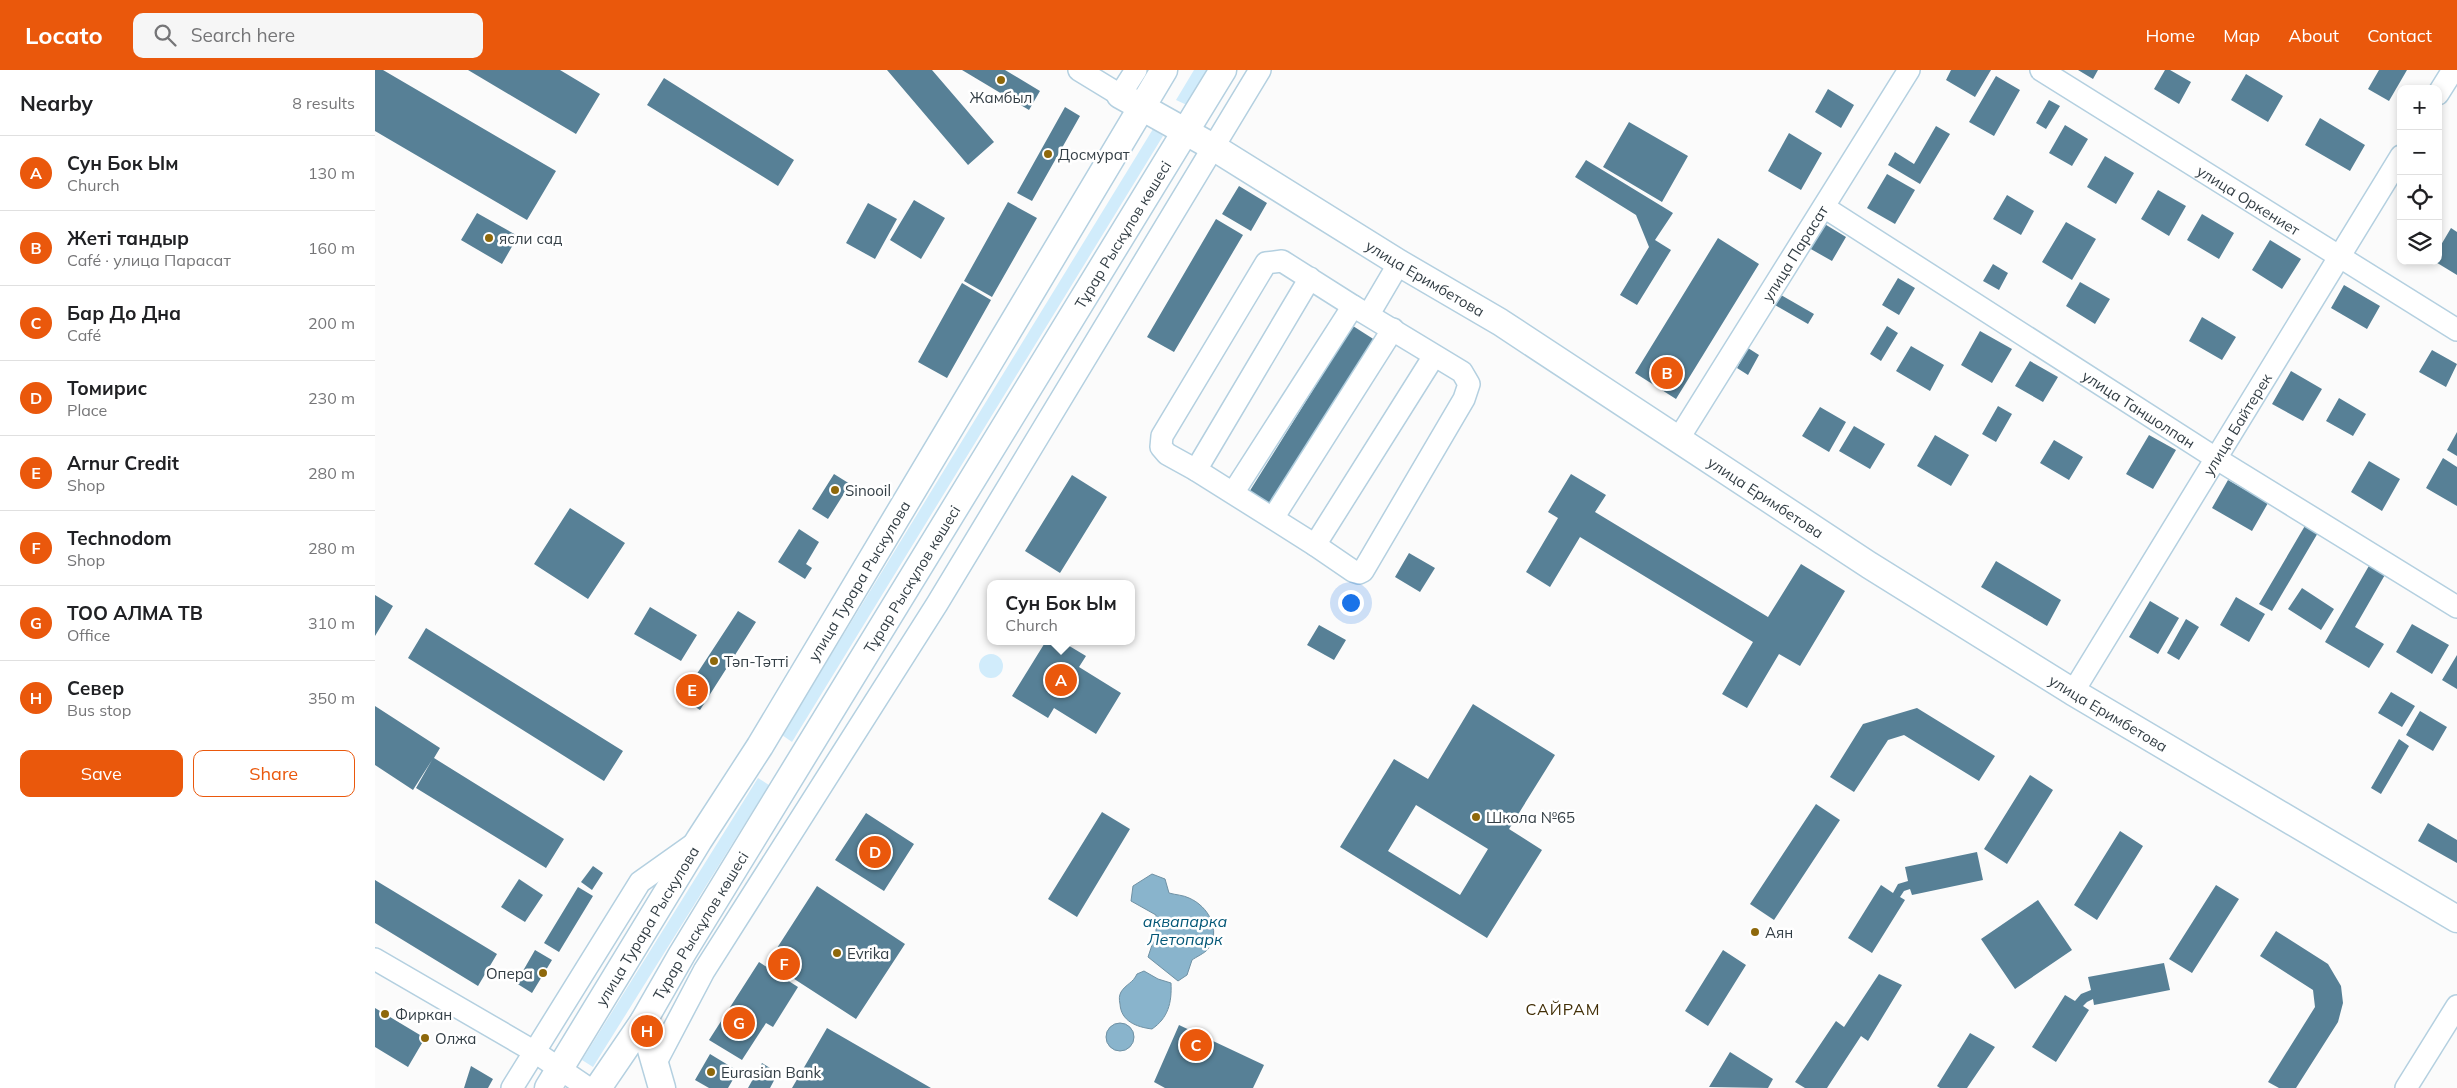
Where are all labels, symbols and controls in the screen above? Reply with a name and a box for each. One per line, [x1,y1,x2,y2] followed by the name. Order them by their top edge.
[133,13,483,58] search box
[25,20,103,50] text: Locato
[151,21,179,49] icon: search
[191,23,295,47] text: Search here
[2145,24,2195,47] text: Home
[2223,24,2260,47] text: Map
[2288,24,2339,47] text: About
[2367,24,2432,47] text: Contact
[995,74,1007,86] marker: Жамбыл
[2397,85,2442,265] map controls
[2397,85,2442,130] button: +
[970,88,1032,107] place label: Жамбыл
[20,90,93,116] text: Nearby
[292,93,355,113] text: 8 results
[2397,130,2442,175] button: −
[1058,145,1130,164] place label: Досмурат
[1042,148,1054,160] marker: Досмурат
[67,151,179,175] text: Сун Бок Ым
[1070,157,1175,312] street label: Тұрар Рыскұлов көшесі
[2194,161,2304,239] street label: улица Оркениет
[30,163,42,183] text: A
[308,163,355,183] text: 130 m
[67,175,120,195] text: Church
[2397,175,2442,220] button: locate
[1757,201,1832,305] street label: улица Парасат
[2397,220,2442,265] button: layers
[67,226,189,250] text: Жеті тандыр
[499,229,562,248] place label: ясли сад
[483,232,495,244] marker: ясли сад
[1362,235,1488,320] street label: улица Еримбетова
[30,238,42,258] text: B
[308,238,355,258] text: 160 m
[67,250,231,270] text: Café · улица Парасат
[67,301,181,325] text: Бар До Дна
[31,313,41,333] text: C
[308,313,355,333] text: 200 m
[67,325,101,345] text: Café
[1651,354,1683,392] pin: B
[2079,366,2199,452] street label: улица Таншолпан
[2198,369,2276,479] street label: улица Байтерек
[67,376,147,400] text: Томирис
[30,388,42,408] text: D
[308,388,355,408] text: 230 m
[67,400,107,420] text: Place
[67,451,179,475] text: Arnur Credit
[1704,452,1827,542] street label: улица Еримбетова
[31,463,41,483] text: E
[308,463,355,483] text: 280 m
[67,475,105,495] text: Shop
[845,481,891,500] place label: Sinooil
[829,484,841,496] marker: Sinooil
[804,497,914,664] street label: улица Турара Рыскулова
[859,501,964,656] street label: Тұрар Рыскұлов көшесі
[67,526,172,550] text: Technodom
[31,538,41,558] text: F
[308,538,355,558] text: 280 m
[67,550,105,570] text: Shop
[987,580,1135,645] popup
[1338,590,1364,616] your location
[1005,591,1117,615] text: Сун Бок Ым
[67,601,203,625] text: ТОО АЛМА ТВ
[30,613,42,633] text: G
[308,613,355,633] text: 310 m
[1005,615,1058,635] text: Church
[67,625,110,645] text: Office
[724,652,789,671] place label: Тәп-Тәтті
[708,655,720,667] marker: Тәп-Тәтті
[1045,661,1077,699] pin: A
[2046,670,2171,755] street label: улица Еримбетова
[676,671,708,709] pin: E
[67,676,124,700] text: Север
[30,688,42,708] text: H
[308,688,355,708] text: 350 m
[67,700,131,720] text: Bus stop
[20,750,183,797] button: Save
[193,750,355,797] button: Share
[1486,808,1575,827] place label: Школа №65
[1470,811,1482,823] marker: Школа №65
[859,833,891,871] pin: D
[591,842,703,1009] street label: улица Турара Рыскулова
[648,848,752,1003] street label: Тұрар Рыскұлов көшесі
[1143,911,1227,949] water label: аквапарка Летопарк
[1765,923,1793,942] place label: Аян
[1749,926,1761,938] marker: Аян
[847,944,889,963] place label: Evrika
[768,945,800,983] pin: F
[831,947,843,959] marker: Evrika
[486,964,533,983] place label: Опера
[537,967,549,979] marker: Опера
[1525,999,1601,1019] district label: САЙРАМ
[723,1004,755,1042] pin: G
[395,1005,452,1024] place label: Фиркан
[379,1008,391,1020] marker: Фиркан
[631,1012,663,1050] pin: H
[1180,1026,1212,1064] pin: C
[435,1029,477,1048] place label: Олжа
[419,1032,431,1044] marker: Олжа
[721,1063,822,1082] place label: Eurasian Bank
[705,1066,717,1078] marker: Eurasian Bank

